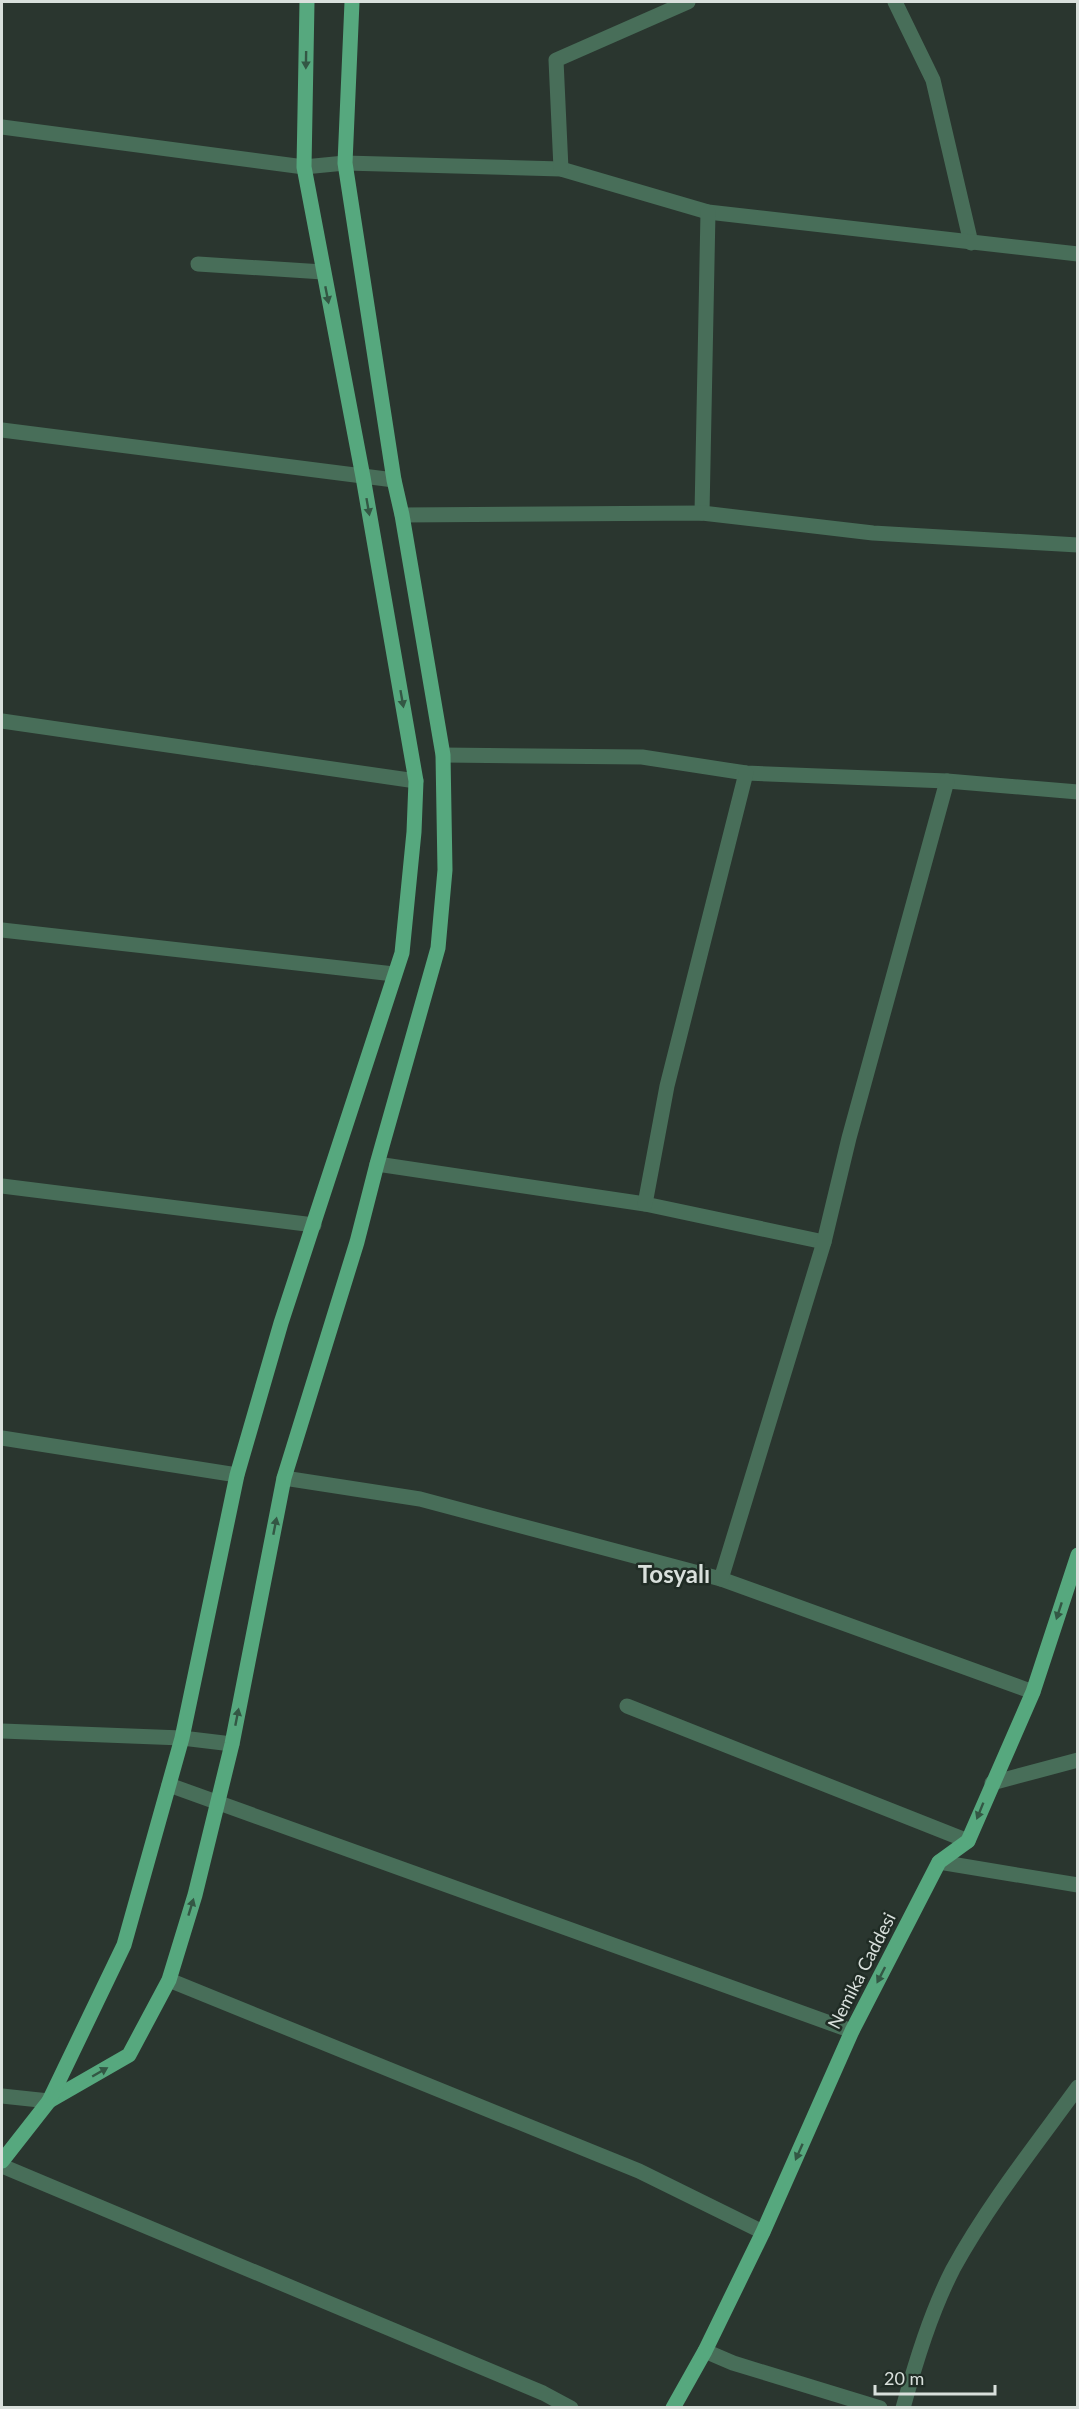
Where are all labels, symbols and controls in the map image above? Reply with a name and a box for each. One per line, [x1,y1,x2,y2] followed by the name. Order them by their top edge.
[301,50,311,69] one-way arrow
[323,286,332,305] one-way arrow
[364,498,373,517] one-way arrow
[397,690,406,709] one-way arrow
[271,1516,280,1535] one-way arrow
[638,1559,710,1588] district label: Tosyalı
[1054,1602,1064,1620] one-way arrow
[233,1708,243,1727] one-way arrow
[975,1803,985,1821] one-way arrow
[187,1898,196,1916] one-way arrow
[822,1909,900,2032] street label: Nemika Caddesi
[876,1966,886,1983] one-way arrow
[92,2066,108,2077] one-way arrow
[794,2143,804,2161] one-way arrow
[875,2358,995,2396] scale bar
[884,2367,924,2389] text: 20 m

